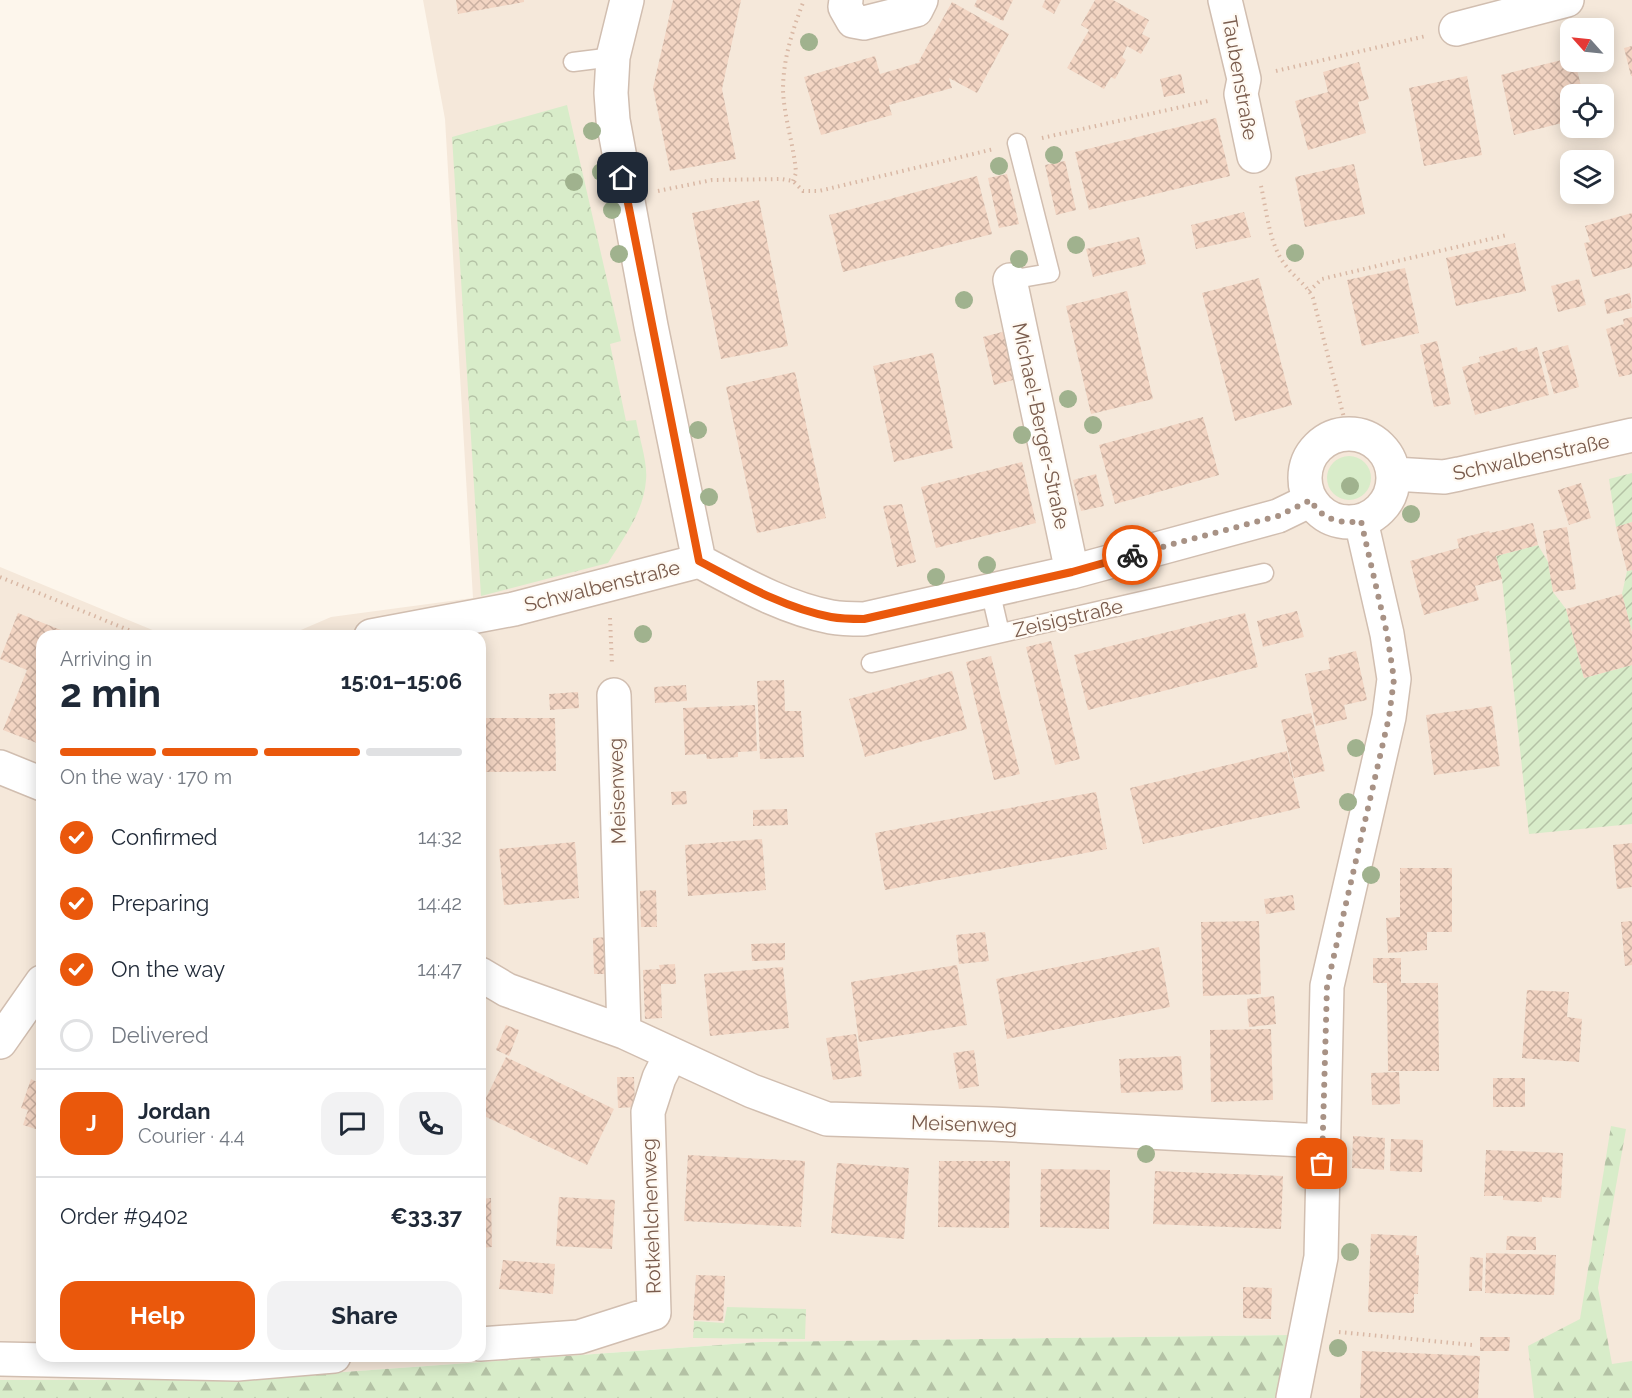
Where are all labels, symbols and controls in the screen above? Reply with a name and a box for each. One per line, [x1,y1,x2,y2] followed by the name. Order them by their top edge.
[1217,14,1263,142] street label: Taubenstraße
[1560,18,1614,72] north arrow
[1560,18,1614,204] map controls
[1560,84,1614,138] button: locate
[1560,150,1614,204] button: layers
[597,152,648,203] pin
[606,161,639,194] icon: home
[1007,320,1075,532] street label: Michael-Berger-Straße
[1450,429,1612,485] street label: Schwalbenstraße
[1102,525,1162,585] courier
[1116,539,1149,572] icon: bike
[522,555,683,617] street label: Schwalbenstraße
[1011,594,1125,642] street label: Zeisigstraße
[60,647,152,671] text: Arriving in
[341,668,462,694] text: 15:01–15:06
[60,670,161,716] text: 2 min
[603,737,631,845] street label: Meisenweg
[60,765,232,789] text: On the way · 170 m
[60,821,93,854] icon: check
[111,824,218,850] text: Confirmed
[418,825,462,849] text: 14:32
[60,887,93,920] icon: check
[111,890,209,916] text: Preparing
[417,891,462,915] text: 14:42
[60,953,93,986] icon: check
[111,956,225,982] text: On the way
[417,957,462,981] text: 14:47
[111,1022,209,1048] text: Delivered
[321,1092,384,1155] button: chat
[399,1092,462,1155] button: phone
[138,1098,210,1124] text: Jordan
[86,1110,97,1136] text: J
[910,1110,1018,1138] street label: Meisenweg
[138,1124,245,1148] text: Courier · 4.4
[636,1138,666,1294] street label: Rotkehlchenweg
[1296,1138,1347,1189] pin
[1305,1147,1338,1180] icon: bag
[60,1203,188,1229] text: Order #9402
[390,1203,462,1229] text: €33.37
[60,1281,255,1350] button: Help
[267,1281,462,1350] button: Share

